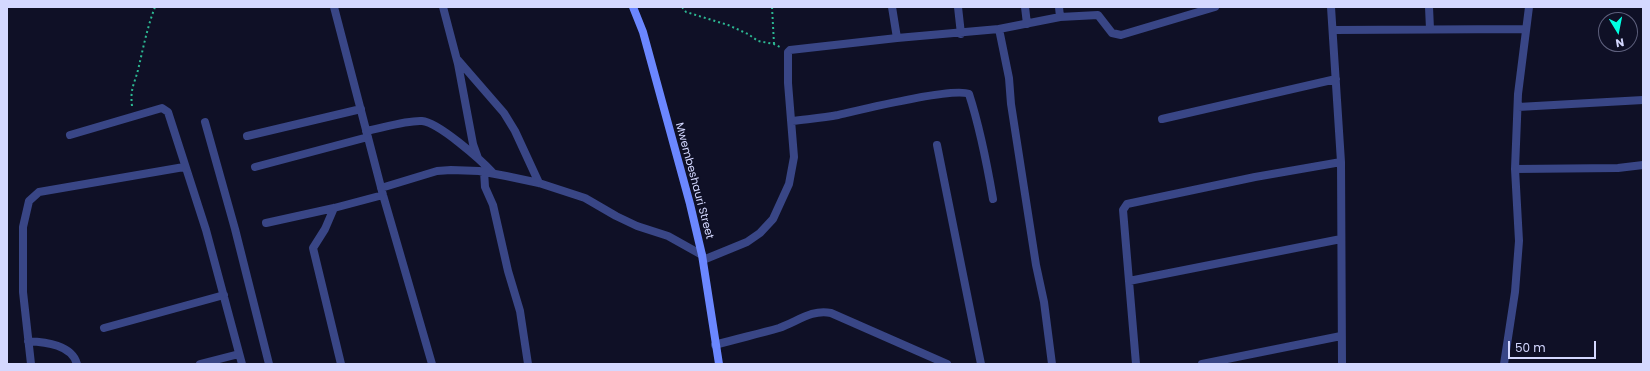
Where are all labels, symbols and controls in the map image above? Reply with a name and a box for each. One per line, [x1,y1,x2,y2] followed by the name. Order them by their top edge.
[1598,12,1638,52] north arrow
[1614,34,1625,51] text: N
[672,121,716,241] street label: Mwembeshauri Street
[1510,333,1598,359] scale bar
[1515,339,1546,356] text: 50 m

